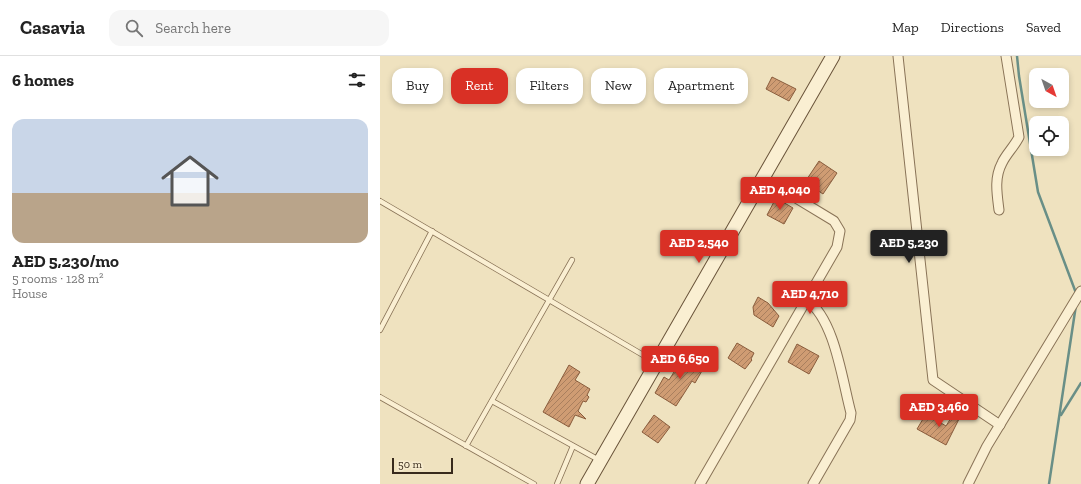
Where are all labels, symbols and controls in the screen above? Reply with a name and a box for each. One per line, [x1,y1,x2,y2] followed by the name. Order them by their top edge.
[109,10,389,46] search box
[20,16,85,39] text: Casavia
[123,17,145,39] icon: search
[155,19,231,37] text: Search here
[892,19,919,36] text: Map
[941,19,1004,36] text: Directions
[1026,19,1061,36] text: Saved
[392,68,443,104] chip: Buy
[451,68,508,104] chip: Rent
[516,68,583,104] chip: Filters
[591,68,646,104] chip: New
[654,68,748,104] chip: Apartment
[1029,68,1069,108] north arrow
[1029,68,1069,156] map controls
[346,69,368,91] icon: filters
[12,70,74,90] text: 6 homes
[1029,116,1069,156] button: locate
[154,145,226,217] icon: home
[734,177,826,211] pin: AED 4,040
[750,182,810,197] text: AED 4,040
[653,230,745,264] pin: AED 2,540
[863,230,955,264] pin: AED 5,230
[669,235,729,250] text: AED 2,540
[879,235,939,250] text: AED 5,230
[12,251,119,271] text: AED 5,230/mo
[12,271,103,286] text: 5 rooms · 128 m²
[764,281,856,315] pin: AED 4,710
[12,286,47,301] text: House
[781,286,839,301] text: AED 4,710
[634,346,726,380] pin: AED 6,650
[650,351,710,366] text: AED 6,650
[893,394,985,428] pin: AED 3,460
[909,399,969,414] text: AED 3,460
[392,456,453,475] scale bar
[398,458,422,471] text: 50 m

